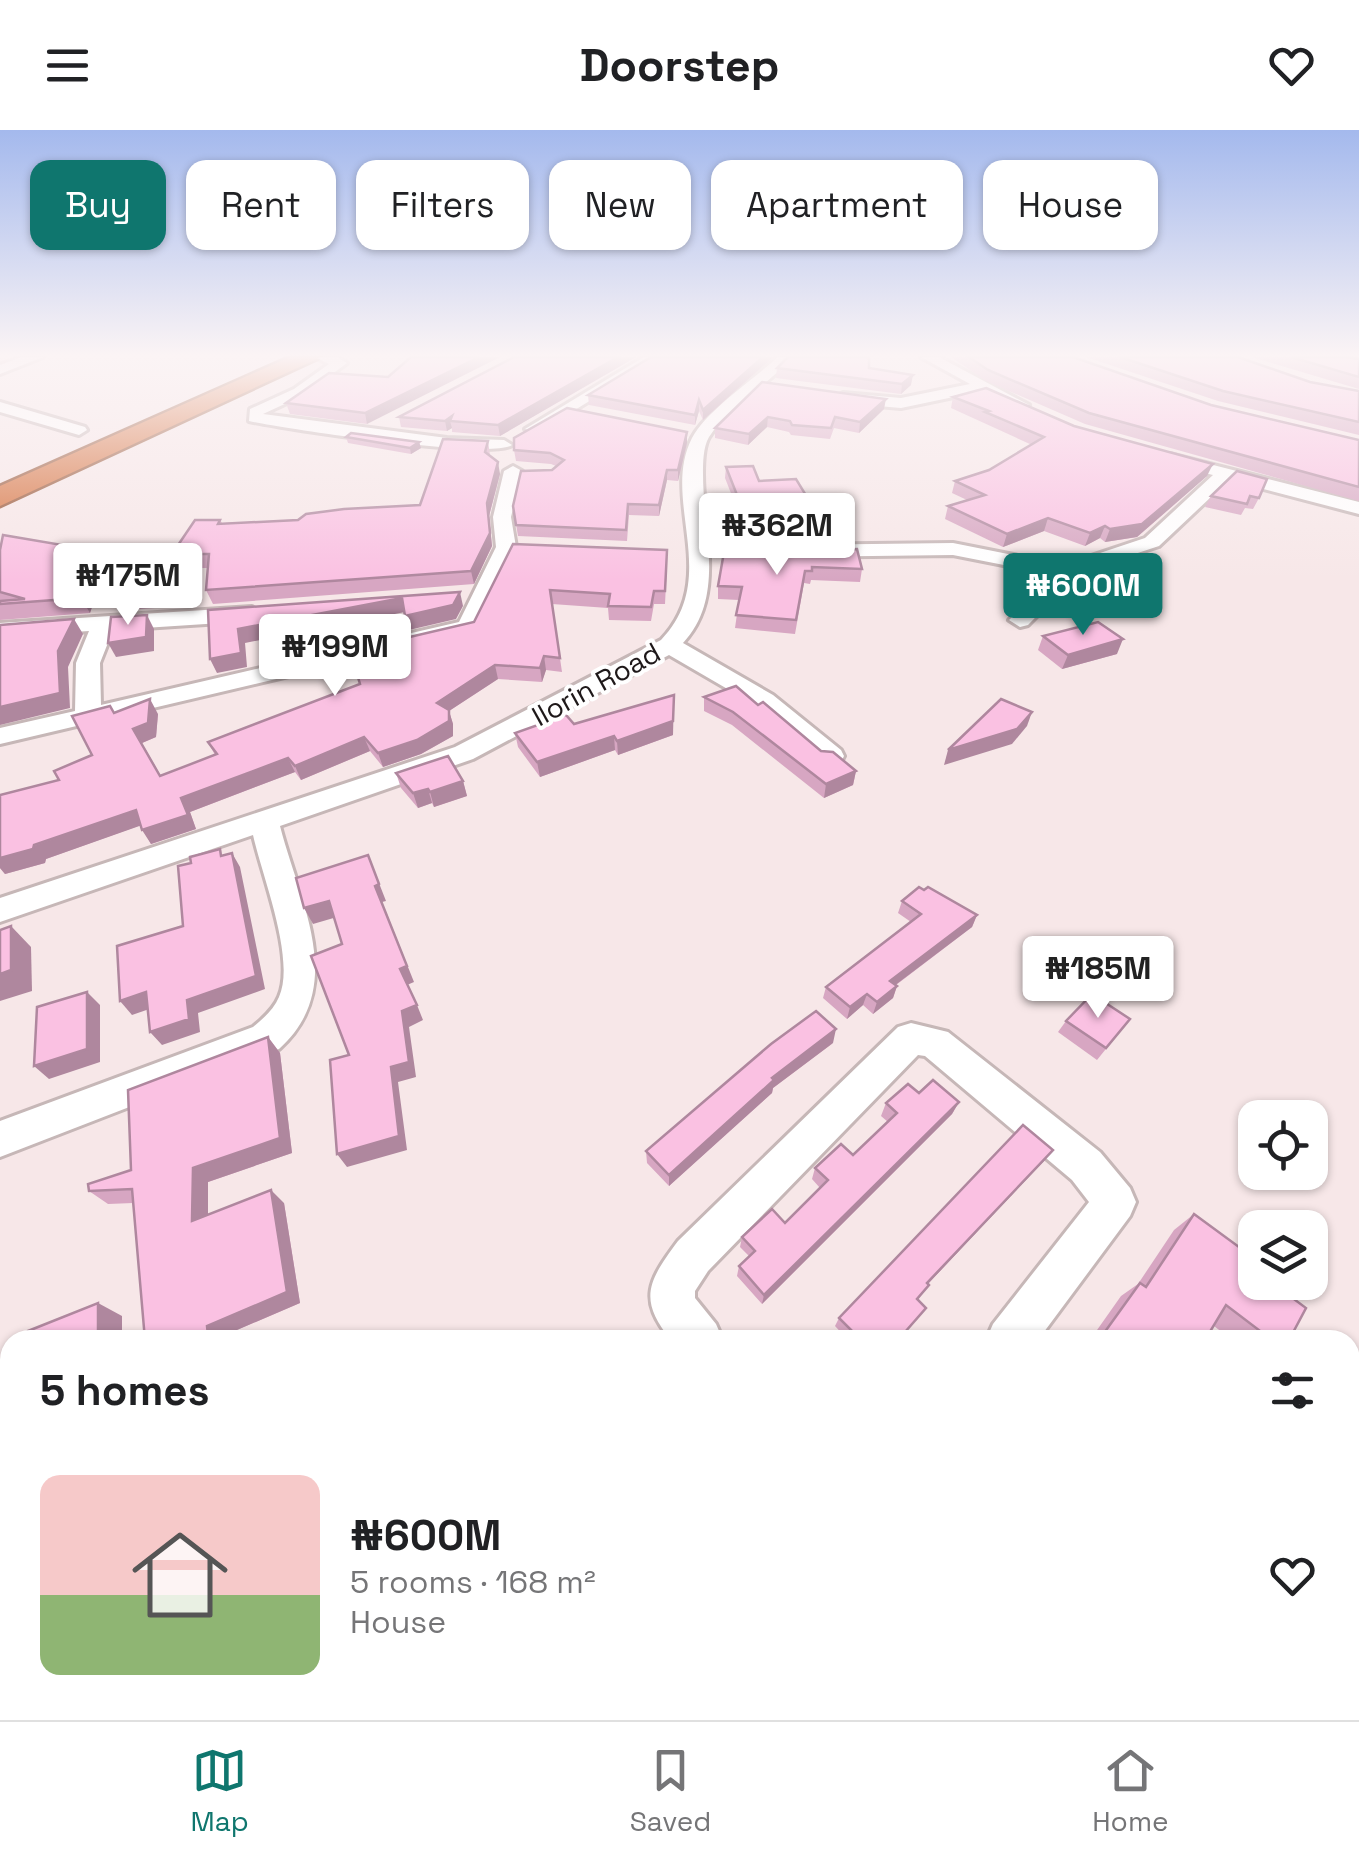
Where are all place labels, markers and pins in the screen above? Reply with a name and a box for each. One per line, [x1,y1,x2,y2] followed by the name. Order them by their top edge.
[707,493,847,578] pin: ₦362M
[58,543,198,628] pin: ₦175M
[1013,553,1153,638] pin: ₦600M
[265,614,405,699] pin: ₦199M
[1028,936,1168,1021] pin: ₦185M

